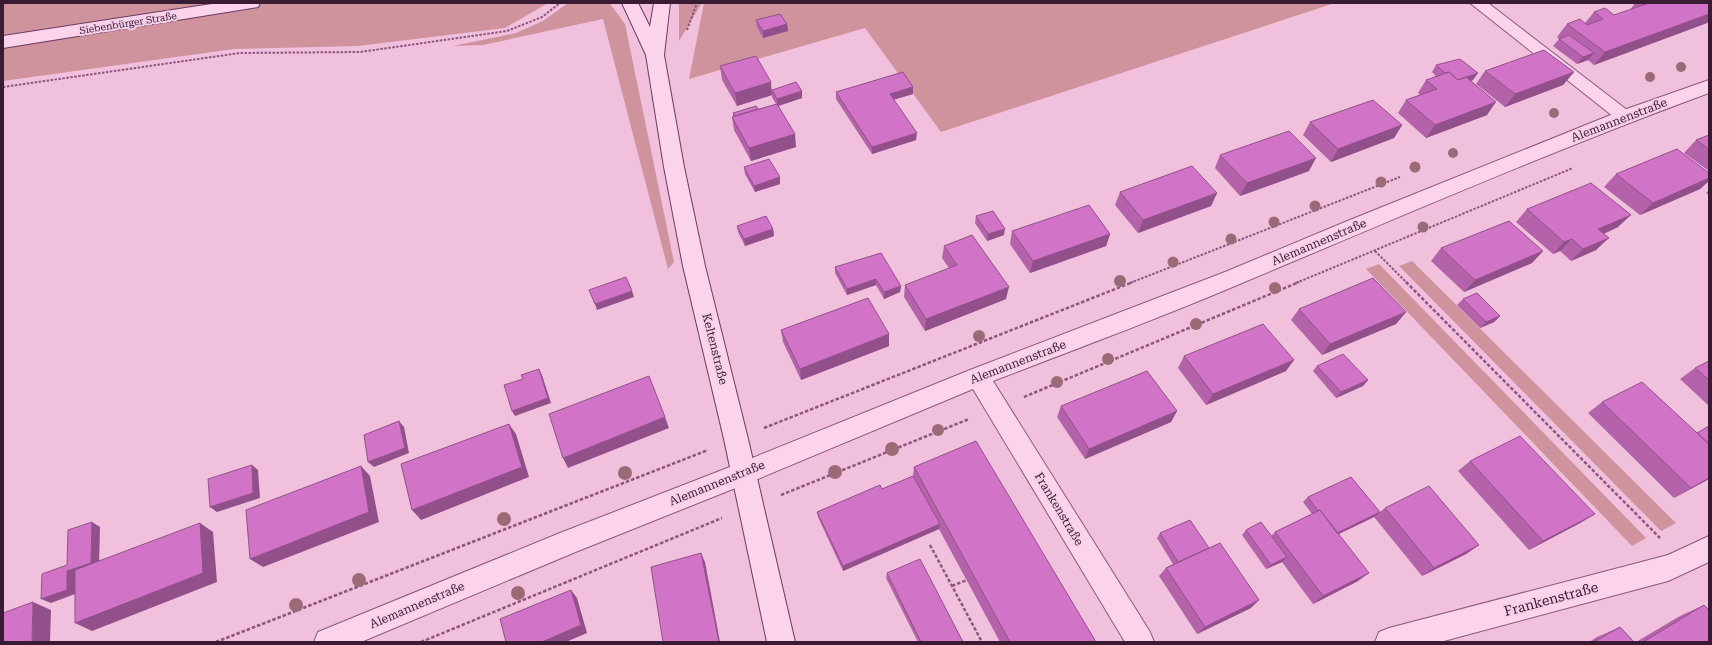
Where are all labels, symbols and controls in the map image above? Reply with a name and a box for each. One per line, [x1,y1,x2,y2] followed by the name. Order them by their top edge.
[79,10,178,36] street label: Siebenbürger Straße
[1569,95,1669,145] street label: Alemannenstraße
[1269,216,1369,268] street label: Alemannenstraße
[699,312,731,386] street label: Keltenstraße
[968,337,1068,387] street label: Alemannenstraße
[667,457,767,509] street label: Alemannenstraße
[1032,470,1087,549] street label: Frankenstraße
[367,579,467,631] street label: Alemannenstraße
[1502,579,1600,619] street label: Frankenstraße

